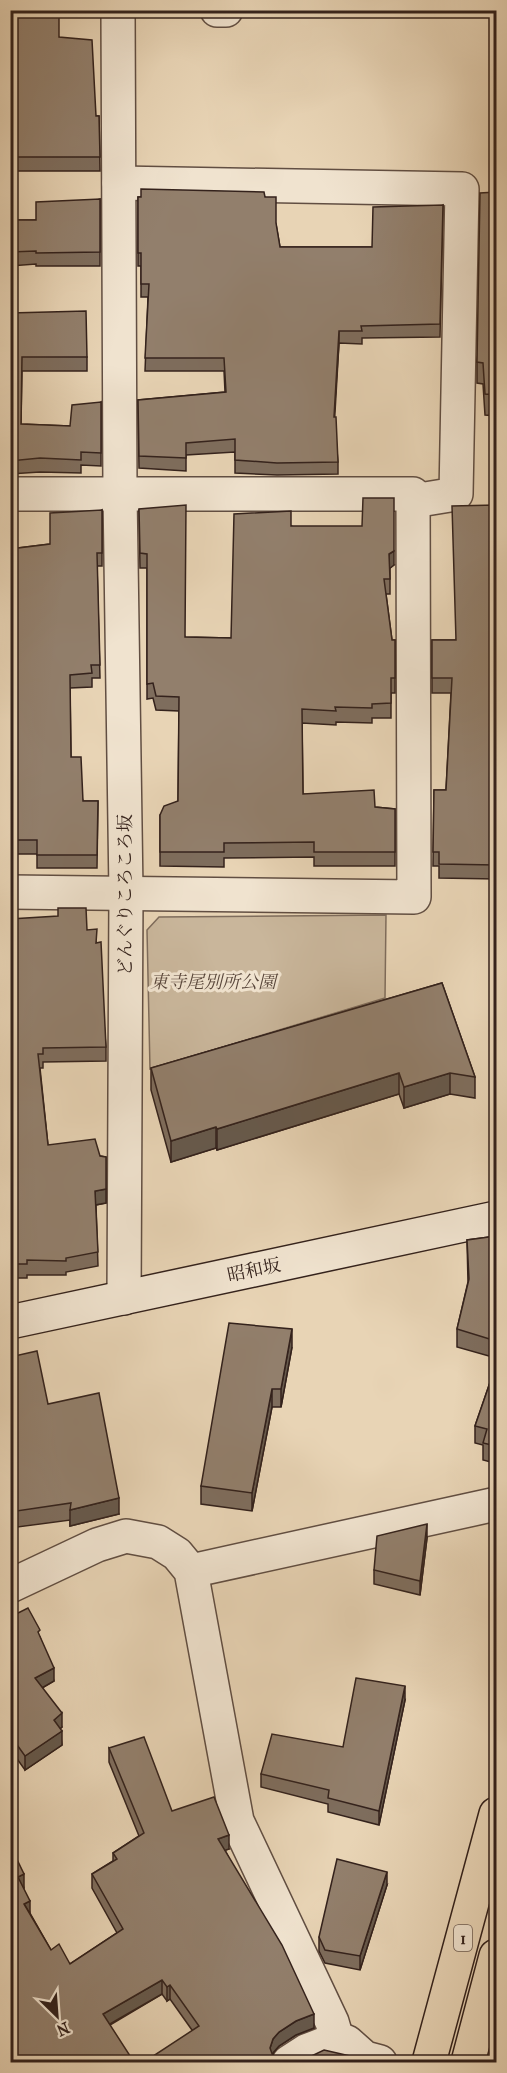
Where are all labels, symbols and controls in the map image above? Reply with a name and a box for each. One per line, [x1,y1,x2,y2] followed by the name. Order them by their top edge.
[115,814,136,976] street label: どんぐりころころ坂
[150,972,279,993] park label: 東寺尾別所公園
[226,1255,283,1286] street label: 昭和坂
[454,1925,472,1951] road number: 1
[27,1986,87,2046] north arrow
[53,2018,73,2041] text: N

